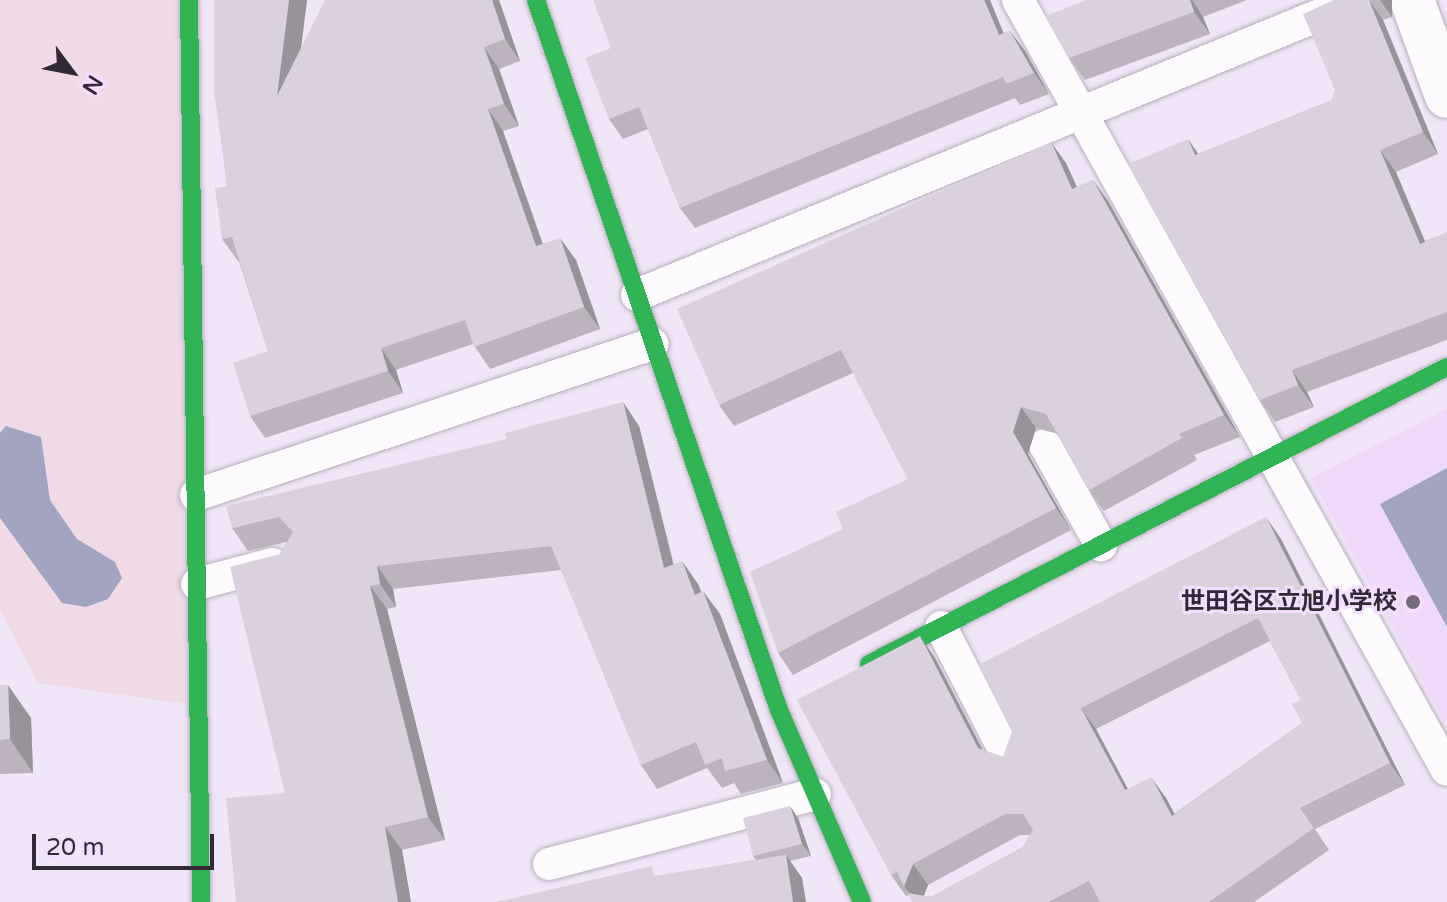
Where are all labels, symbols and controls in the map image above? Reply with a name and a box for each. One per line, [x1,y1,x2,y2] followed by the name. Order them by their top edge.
[32,32,112,112] north arrow
[77,70,108,99] text: N
[1181,588,1397,616] place label: 世田谷区立旭小学校
[1404,593,1422,611] marker: 世田谷区立旭小学校
[36,818,218,868] scale bar
[46,833,104,862] text: 20 m

